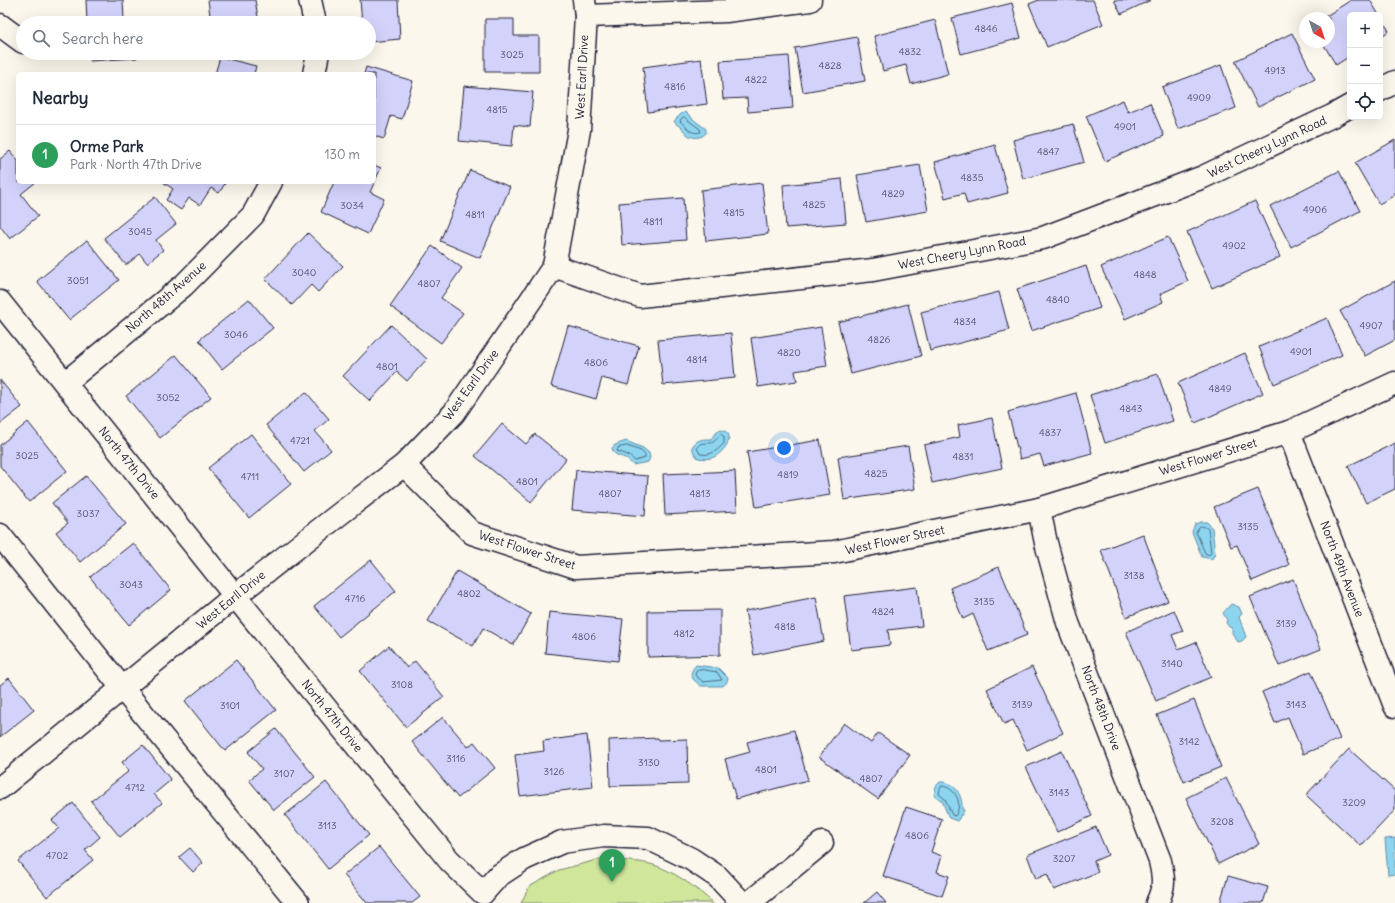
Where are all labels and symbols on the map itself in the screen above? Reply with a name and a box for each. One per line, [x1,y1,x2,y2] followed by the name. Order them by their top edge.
[1299,12,1335,48] north arrow
[974,22,998,35] house number: 4846
[572,34,591,120] street label: West Earll Drive
[899,45,922,58] house number: 4832
[500,48,524,61] house number: 3025
[819,59,842,72] house number: 4828
[1264,64,1286,77] house number: 4913
[745,73,768,86] house number: 4822
[664,80,686,93] house number: 4816
[1187,91,1211,104] house number: 4909
[486,103,508,116] house number: 4815
[1205,112,1329,181] street label: West Cheery Lynn Road
[1114,120,1136,133] house number: 4901
[1037,145,1059,158] house number: 4847
[961,171,984,184] house number: 4835
[882,187,905,200] house number: 4829
[803,198,826,211] house number: 4825
[340,199,364,212] house number: 3034
[1303,203,1327,216] house number: 4906
[723,206,745,219] house number: 4815
[465,208,485,221] house number: 4811
[643,215,663,228] house number: 4811
[128,225,152,238] house number: 3045
[897,233,1027,272] street label: West Cheery Lynn Road
[1222,239,1246,252] house number: 4902
[122,258,209,336] street label: North 48th Avenue
[292,266,316,279] house number: 3040
[1133,268,1157,281] house number: 4848
[67,274,89,287] house number: 3051
[418,277,441,290] house number: 4807
[1046,293,1070,306] house number: 4840
[954,315,977,328] house number: 4834
[1360,319,1383,332] house number: 4907
[224,328,248,341] house number: 3046
[868,333,891,346] house number: 4826
[1290,345,1312,358] house number: 4901
[440,346,502,423] street label: West Earll Drive
[777,346,801,359] house number: 4820
[686,353,708,366] house number: 4814
[584,356,608,369] house number: 4806
[376,360,398,373] house number: 4801
[1208,382,1232,395] house number: 4849
[156,391,180,404] house number: 3052
[1120,402,1143,415] house number: 4843
[96,424,163,502] street label: North 47th Drive
[1039,426,1061,439] house number: 4837
[290,434,310,447] house number: 4721
[1157,435,1258,478] street label: West Flower Street
[774,438,794,458] your location
[15,449,39,462] house number: 3025
[952,450,974,463] house number: 4831
[865,467,888,480] house number: 4825
[777,468,799,481] house number: 4819
[241,470,259,483] house number: 4711
[516,475,538,488] house number: 4801
[599,487,622,500] house number: 4807
[689,487,711,500] house number: 4813
[77,507,100,520] house number: 3037
[1317,519,1368,619] street label: North 49th Avenue
[1238,520,1259,533] house number: 3135
[844,522,946,557] street label: West Flower Street
[477,527,578,572] street label: West Flower Street
[193,567,268,632] street label: West Earll Drive
[1124,569,1145,582] house number: 3138
[119,578,143,591] house number: 3043
[457,587,481,600] house number: 4802
[345,592,365,605] house number: 4716
[974,595,995,608] house number: 3135
[872,605,895,618] house number: 4824
[1276,617,1297,630] house number: 3139
[774,620,796,633] house number: 4818
[674,627,695,640] house number: 4812
[572,630,596,643] house number: 4806
[1161,657,1183,670] house number: 3140
[1078,663,1125,752] street label: North 48th Drive
[299,677,366,755] street label: North 47th Drive
[391,678,413,691] house number: 3108
[1012,698,1033,711] house number: 3139
[1286,698,1307,711] house number: 3143
[220,699,240,712] house number: 3101
[1179,735,1200,748] house number: 3142
[446,752,466,765] house number: 3116
[638,756,660,769] house number: 3130
[755,763,777,776] house number: 4801
[544,765,565,778] house number: 3126
[274,767,295,780] house number: 3107
[860,772,883,785] house number: 4807
[125,781,146,794] house number: 4712
[1049,786,1070,799] house number: 3143
[1342,796,1366,809] house number: 3209
[1210,815,1234,828] house number: 3208
[317,819,337,832] house number: 3113
[905,829,929,842] house number: 4806
[46,849,69,862] house number: 4702
[599,849,625,882] pin: 1
[1053,852,1075,865] house number: 3207

